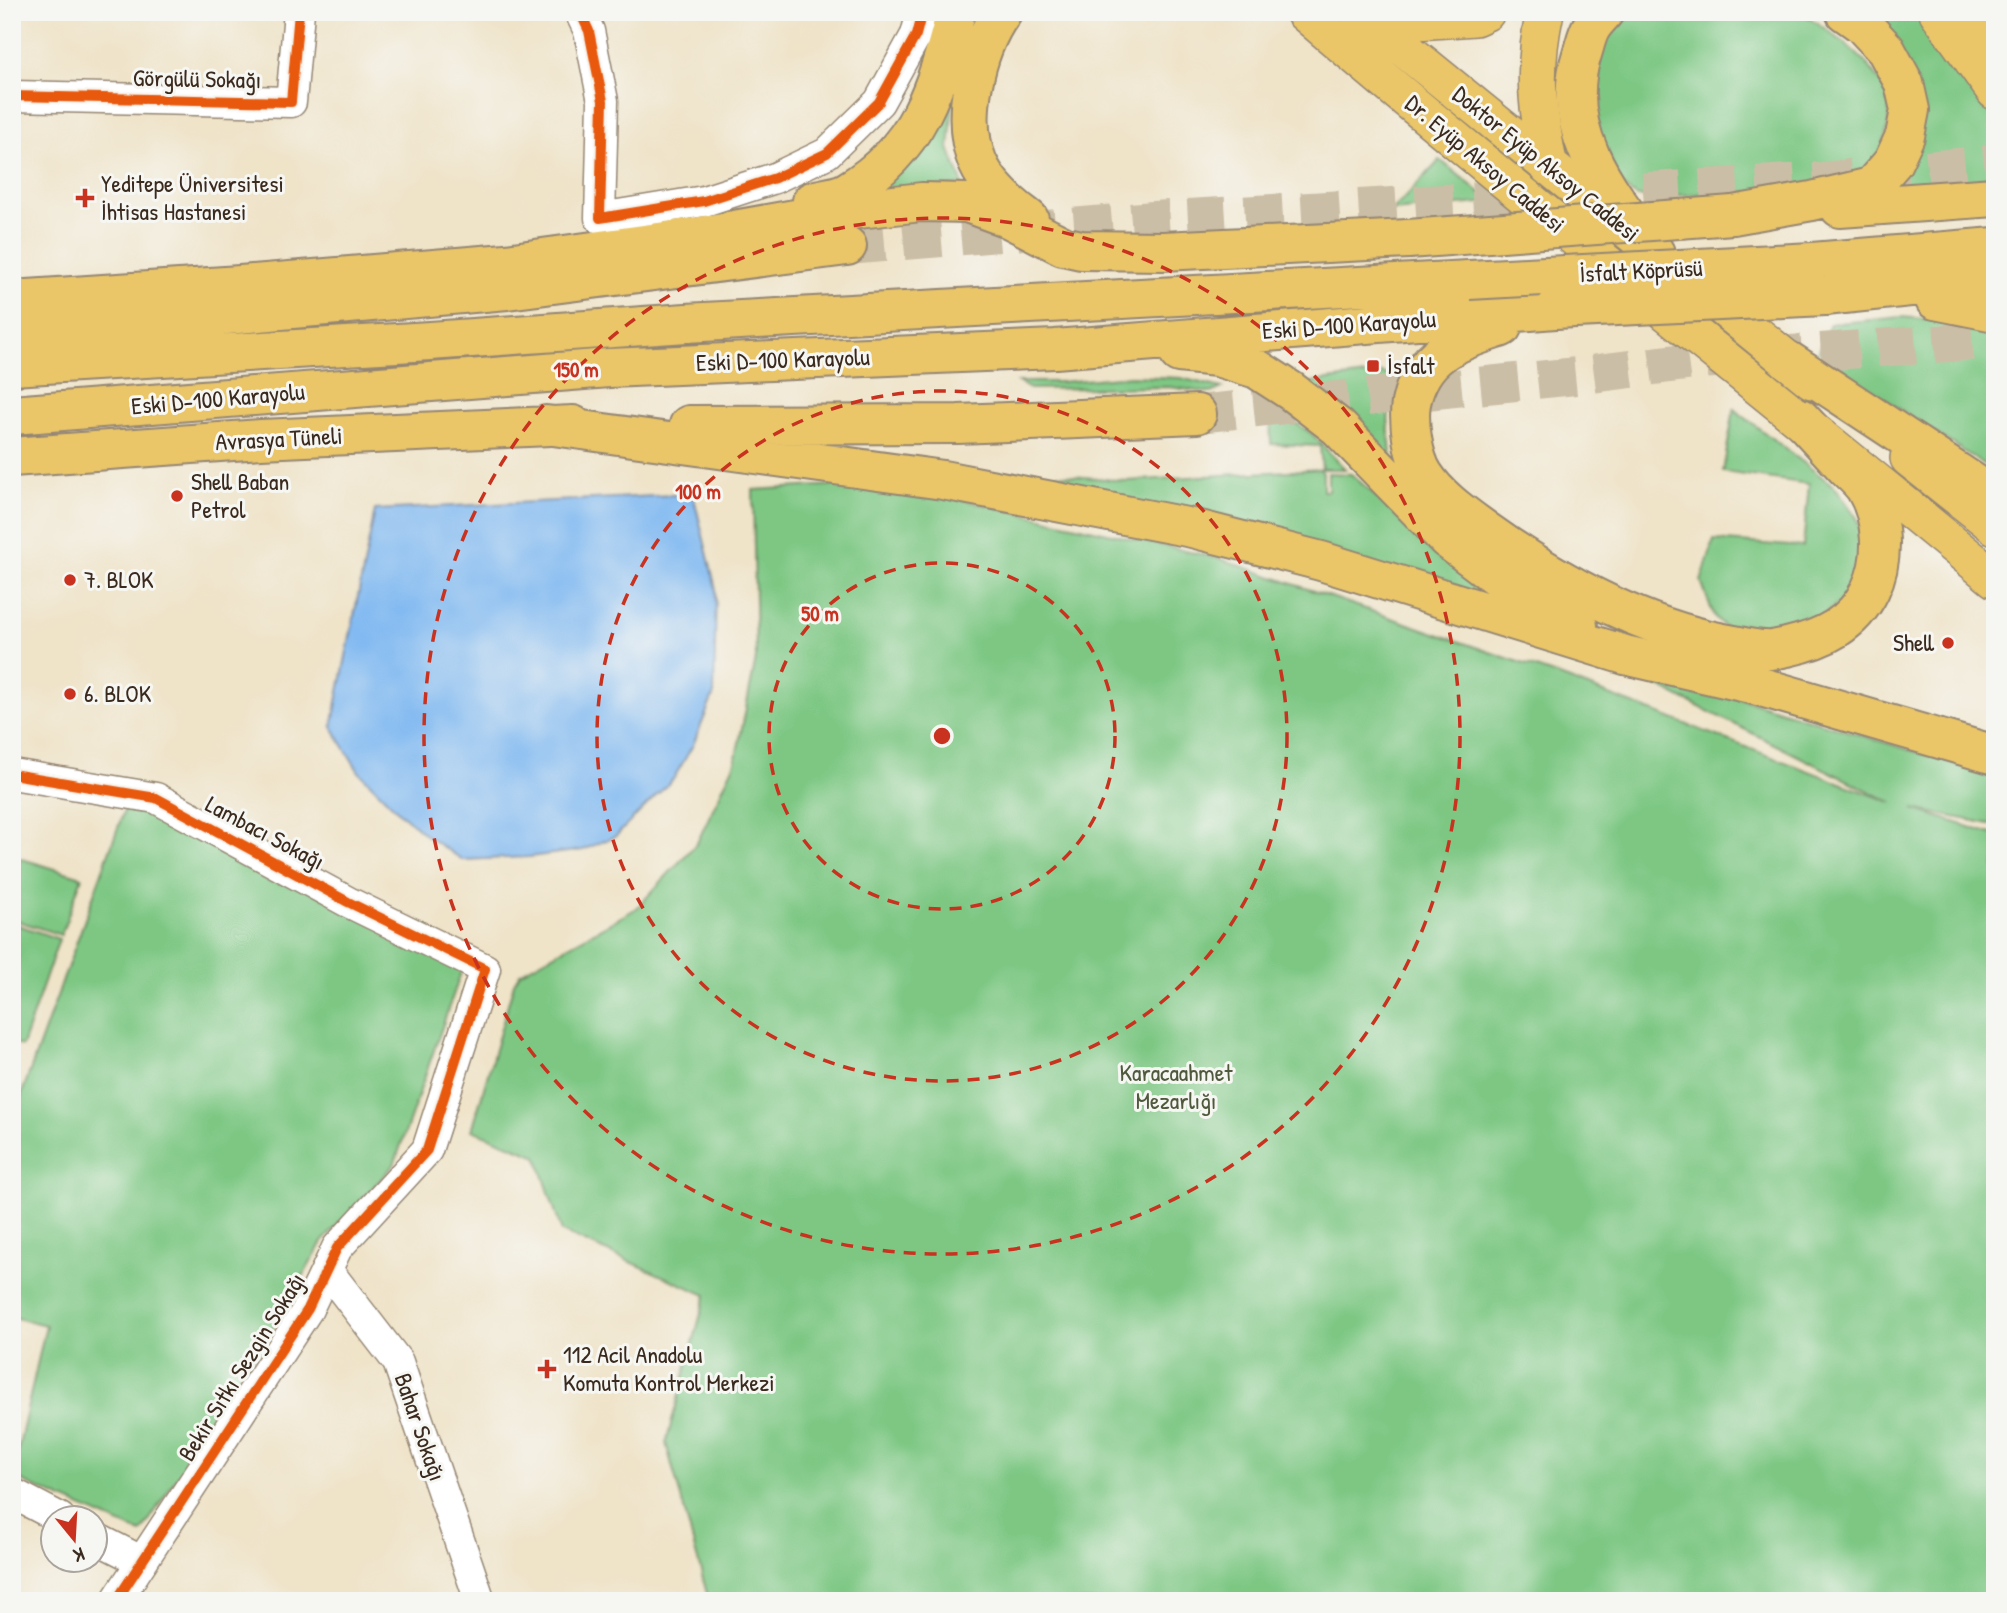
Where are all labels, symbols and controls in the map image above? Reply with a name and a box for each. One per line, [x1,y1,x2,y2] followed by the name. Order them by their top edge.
[133,61,261,95] street label: Görgülü Sokağı
[1447,78,1647,249] street label: Doktor Eyüp Aksoy Caddesi
[1399,87,1572,239] street label: Dr. Eyüp Aksoy Caddesi
[101,167,284,227] place label: Yeditepe Üniversitesi İhtisas Hastanesi
[75,188,95,208] marker: Yeditepe Üniversitesi İhtisas Hastanesi
[1579,251,1704,289] street label: İsfalt Köprüsü
[1261,302,1437,346] street label: Eski D-100 Karayolu
[695,340,871,378] street label: Eski D-100 Karayolu
[1387,349,1435,381] place label: İsfalt
[553,355,599,384] text: 150 m
[1365,358,1381,374] marker: İsfalt
[130,374,306,422] street label: Eski D-100 Karayolu
[215,419,343,457] street label: Avrasya Tüneli
[191,465,289,525] place label: Shell Baban Petrol
[675,477,721,506] text: 100 m
[169,488,185,504] marker: Shell Baban Petrol
[84,563,154,595] place label: 7. BLOK
[62,572,78,588] marker: 7. BLOK
[801,599,839,628] text: 50 m
[1893,626,1935,658] place label: Shell
[1940,635,1956,651] marker: Shell
[84,677,152,709] place label: 6. BLOK
[62,686,78,702] marker: 6. BLOK
[930,724,954,748] centre of rings
[200,787,330,877] street label: Lambacı Sokağı
[1120,1056,1233,1116] park label: Karacaahmet Mezarlığı
[170,1266,312,1467] street label: Bekir Sıtkı Sezgin Sokağı
[563,1338,775,1398] place label: 112 Acil Anadolu Komuta Kontrol Merkezi
[537,1359,557,1379] marker: 112 Acil Anadolu Komuta Kontrol Merkezi
[388,1369,454,1485] street label: Bahar Sokağı
[38,1504,108,1574] north arrow
[70,1541,88,1569] text: K

